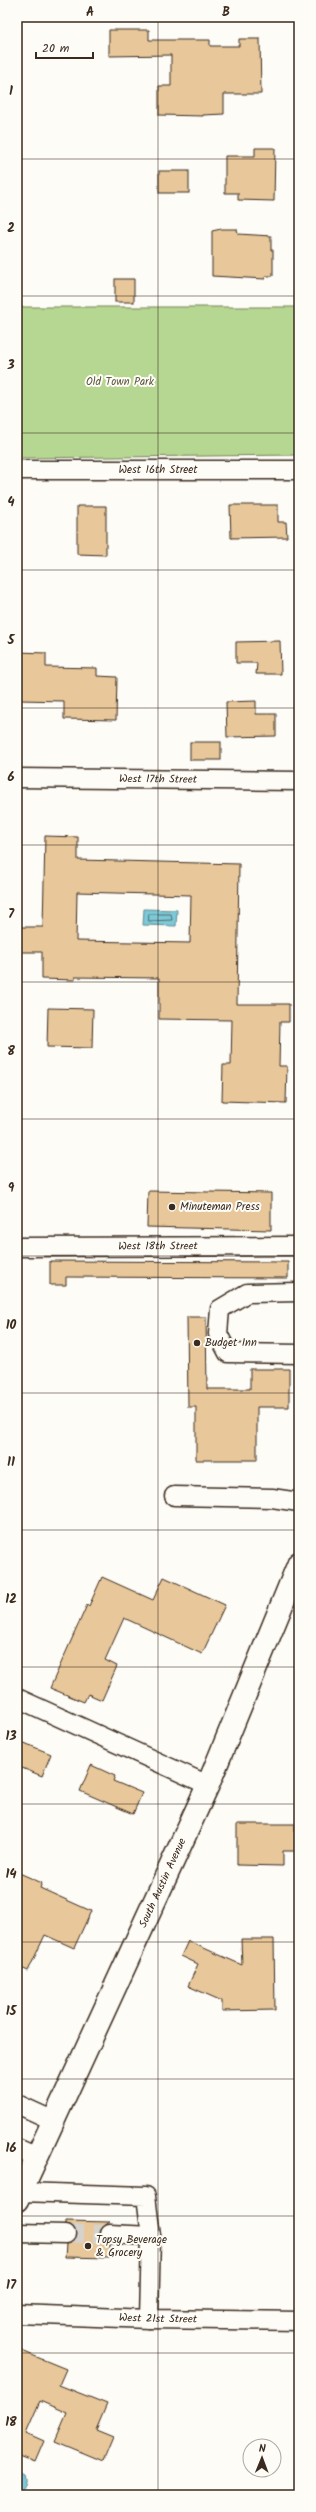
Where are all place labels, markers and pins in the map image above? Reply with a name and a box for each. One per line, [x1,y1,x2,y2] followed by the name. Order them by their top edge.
[180,1198,260,1216] place label: Minuteman Press
[167,1202,177,1212] marker: Minuteman Press
[205,1334,257,1352] place label: Budget Inn
[192,1338,202,1348] marker: Budget Inn
[96,2231,167,2262] place label: Topsy Beverage & Grocery
[83,2241,93,2251] marker: Topsy Beverage & Grocery

